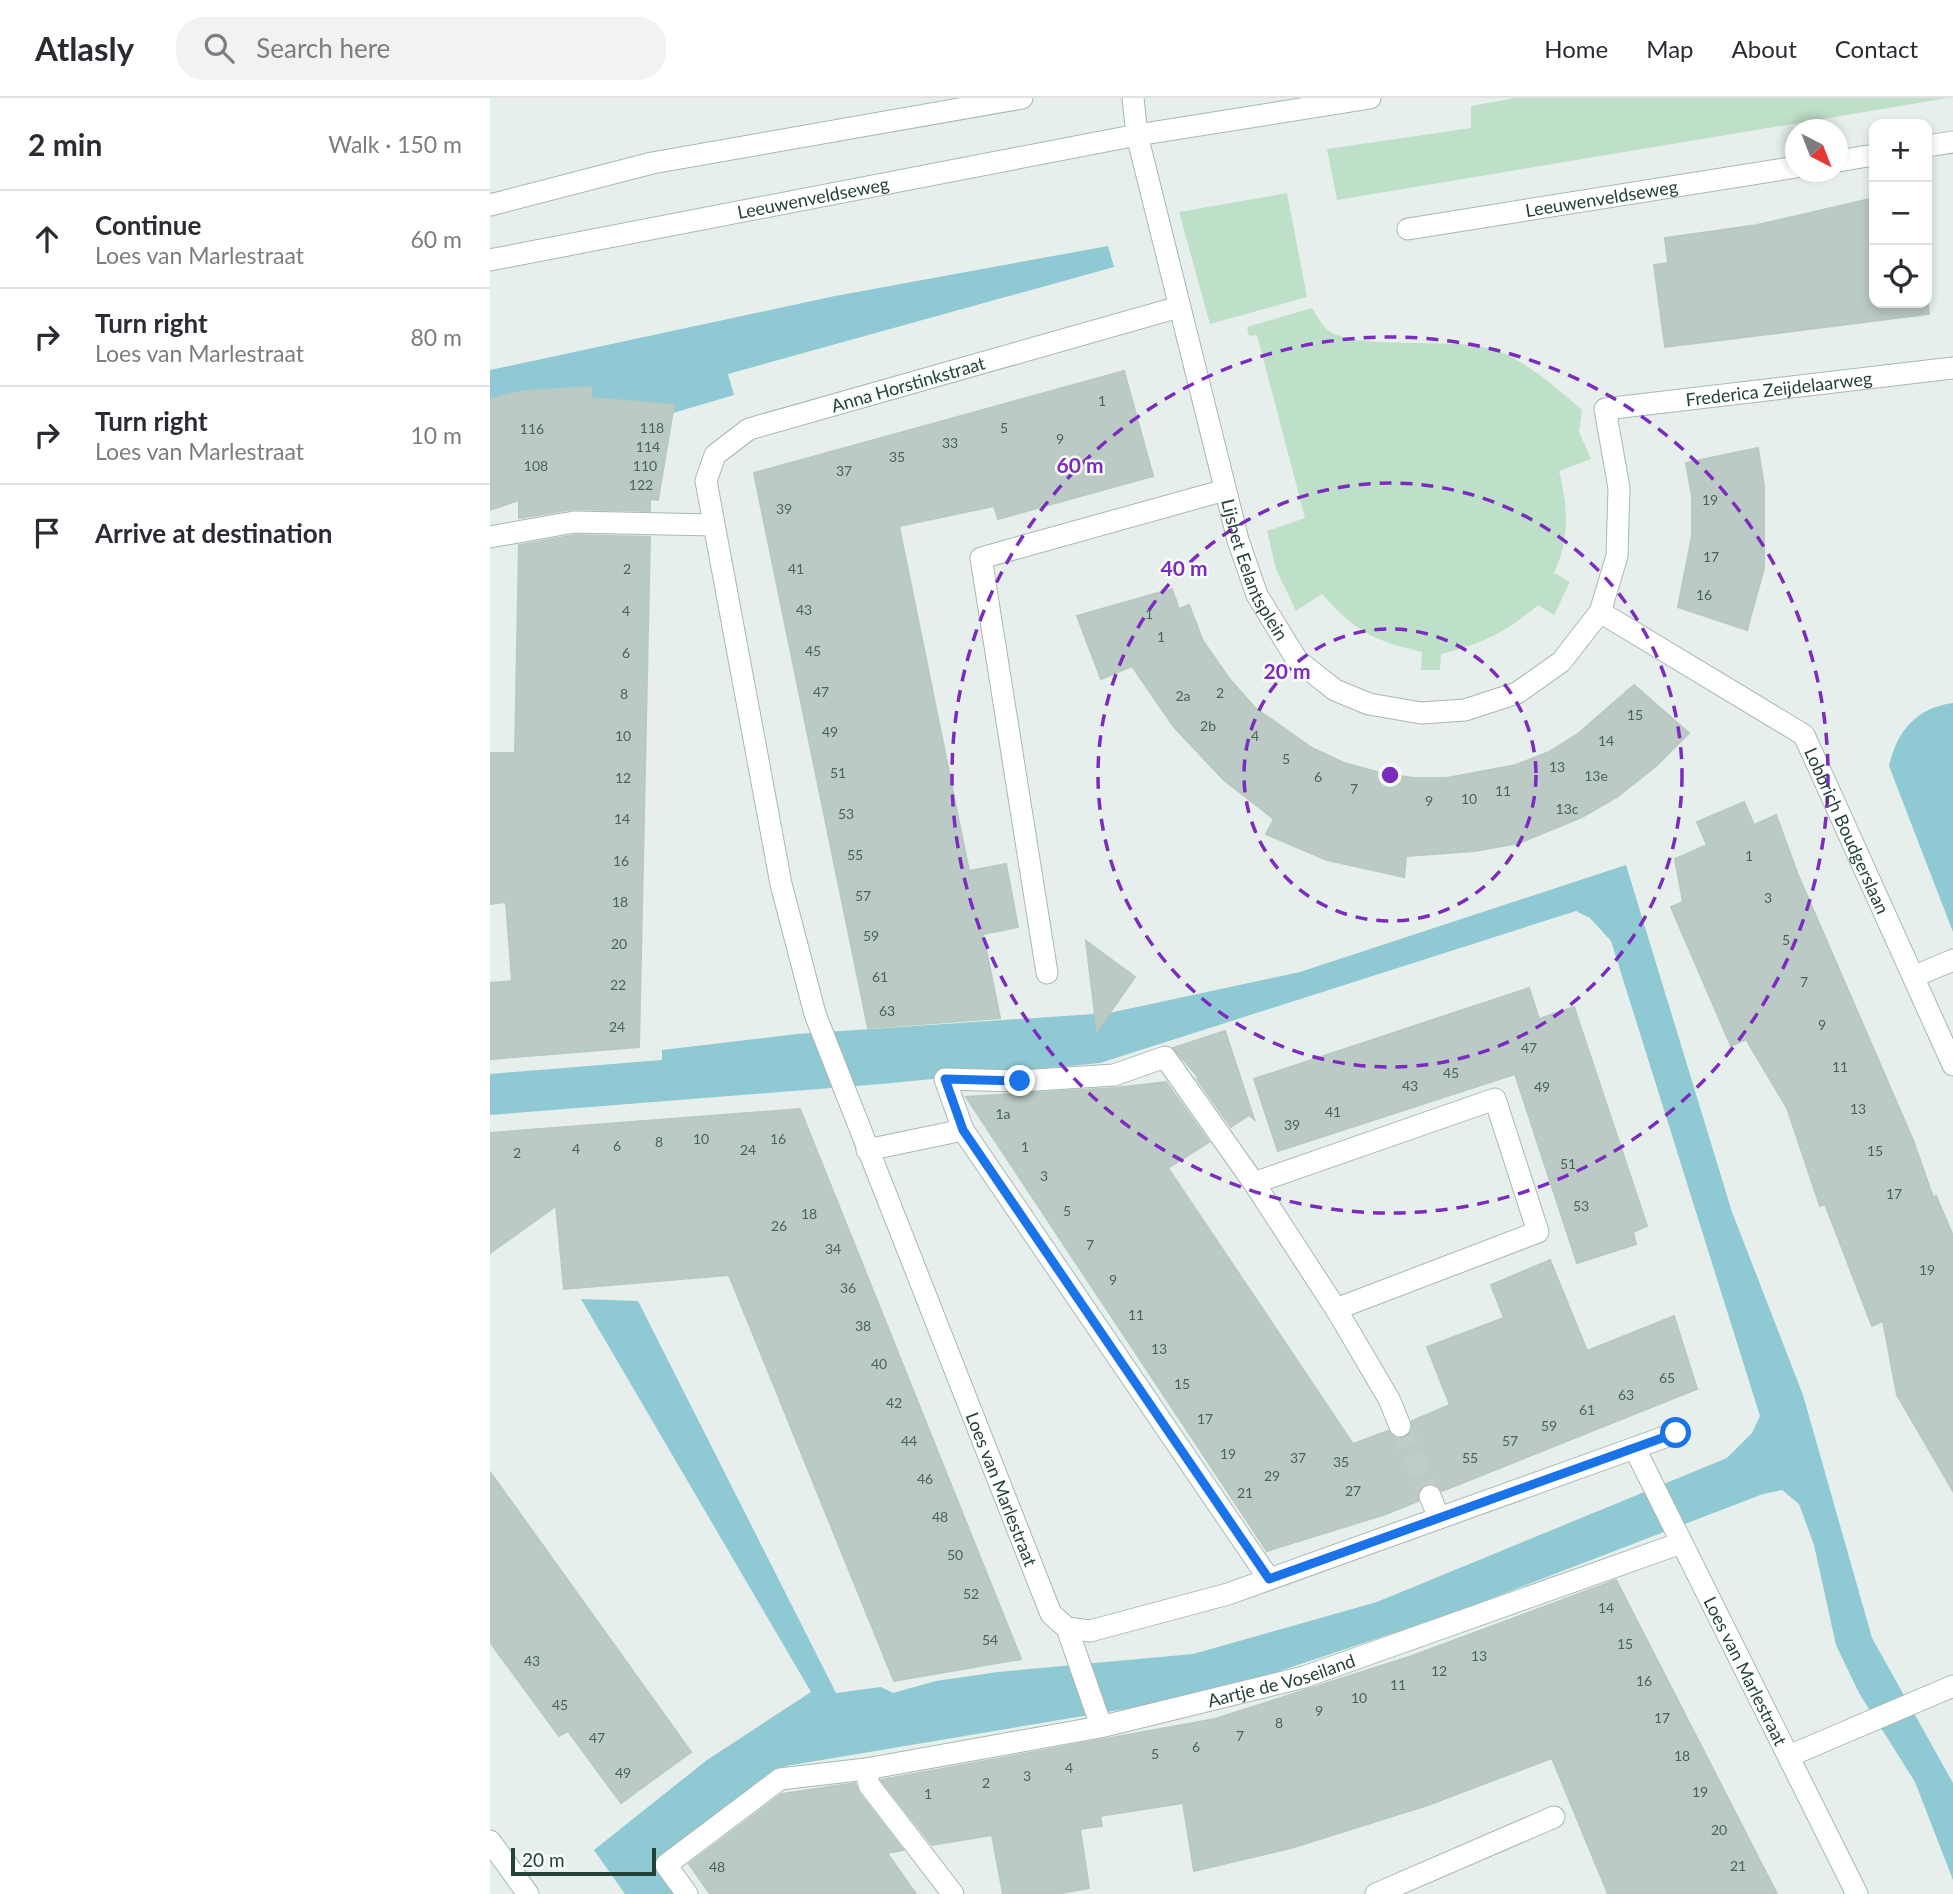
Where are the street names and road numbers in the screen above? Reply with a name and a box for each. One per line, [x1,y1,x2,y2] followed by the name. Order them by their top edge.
[735,172,891,223] street label: Leeuwenveldseweg
[1524,175,1679,221] street label: Leeuwenveldseweg
[829,351,988,416] street label: Anna Horstinkstraat
[1684,367,1873,410] street label: Frederica Zeijdelaarweg
[1217,496,1293,644] street label: Lijsbet Eelantsplein
[1800,744,1894,917] street label: Lobbrich Boudgerslaan
[962,1409,1042,1570] street label: Loes van Marlestraat
[1699,1593,1792,1750] street label: Loes van Marlestraat
[1205,1649,1358,1711] street label: Aartje de Voseiland

